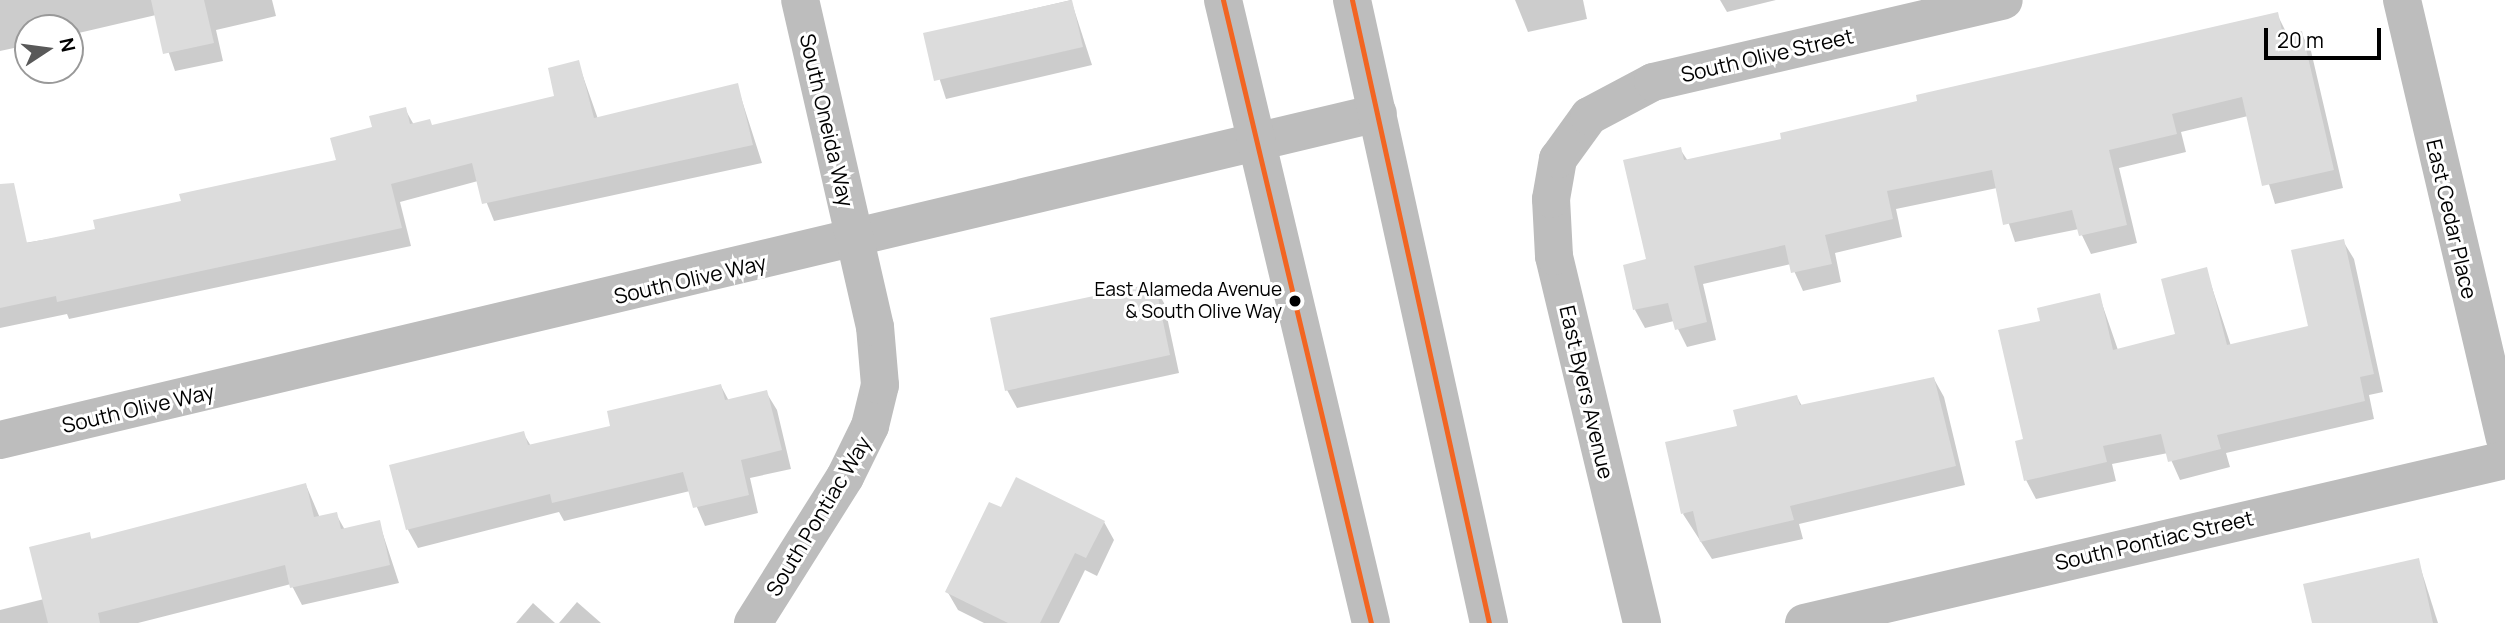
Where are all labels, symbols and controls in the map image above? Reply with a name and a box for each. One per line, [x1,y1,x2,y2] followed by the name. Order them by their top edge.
[14,14,84,84] north arrow
[2267,14,2384,58] scale bar
[1678,23,1856,87] street label: South Olive Street
[2277,26,2324,54] text: 20 m
[795,31,859,209] street label: South Oneida Way
[53,35,82,54] text: N
[2421,137,2483,301] street label: East Cedar Place
[611,249,769,309] street label: South Olive Way
[1094,279,1282,323] place label: East Alameda Avenue & South Olive Way
[1288,294,1302,308] marker: East Alameda Avenue & South Olive Way
[1555,303,1619,481] street label: East Byers Avenue
[59,378,217,438] street label: South Olive Way
[760,431,876,601] street label: South Pontiac Way
[2052,505,2256,575] street label: South Pontiac Street

